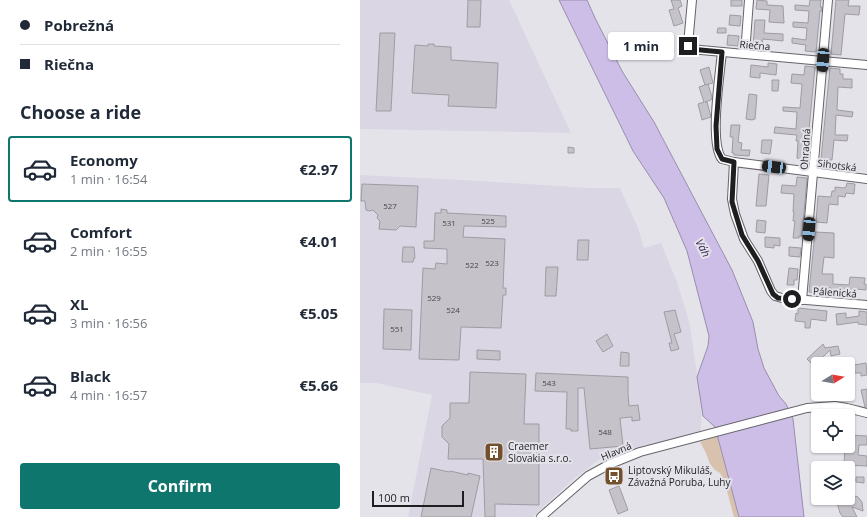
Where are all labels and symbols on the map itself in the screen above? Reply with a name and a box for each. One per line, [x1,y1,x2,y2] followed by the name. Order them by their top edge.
[608,32,674,60] callout: 1 min
[679,37,697,55] route end
[739,37,771,53] street label: Riečna
[816,48,830,72] car
[797,128,813,170] street label: Ohradná
[817,156,857,174] street label: Sihotská
[761,160,787,174] car
[383,200,397,211] house number: 527
[481,215,495,226] house number: 525
[442,217,456,228] house number: 531
[802,217,816,241] car
[692,236,714,260] water label: Váh
[485,257,499,268] house number: 523
[465,259,479,270] house number: 522
[813,283,857,301] street label: Pálenická
[783,290,801,308] route start
[427,292,441,303] house number: 529
[446,304,460,315] house number: 524
[390,323,404,334] house number: 551
[811,357,855,401] north arrow
[542,377,556,388] house number: 543
[598,426,612,437] house number: 548
[598,438,634,464] street label: Hlavná
[508,439,571,465] place label: Craemer Slovakia s.r.o.
[483,441,505,463] building icon: Craemer Slovakia s.r.o.
[628,463,731,489] place label: Liptovský Mikuláš, Závažná Poruba, Luhy
[603,465,625,487] bus stop icon: Liptovský Mikuláš, Závažná Poruba, Luhy
[372,489,464,508] scale bar

